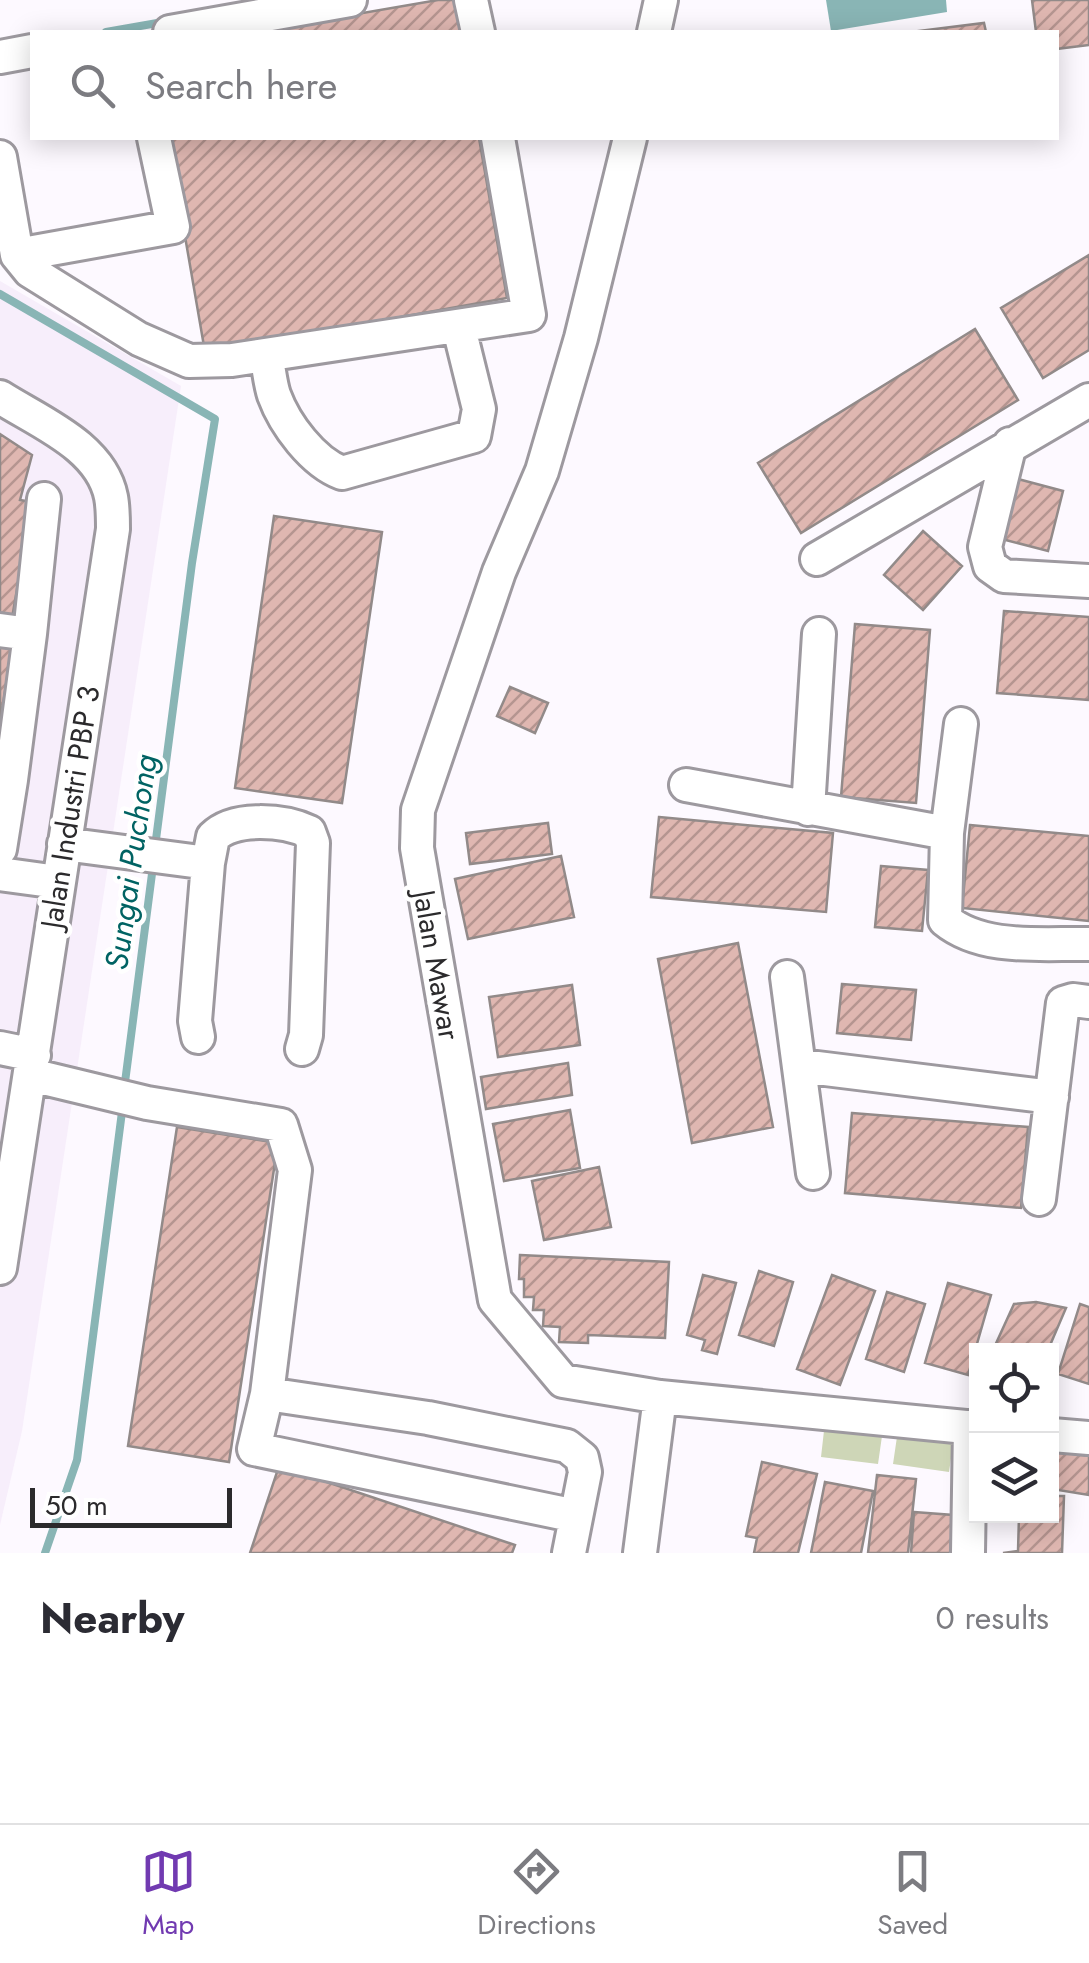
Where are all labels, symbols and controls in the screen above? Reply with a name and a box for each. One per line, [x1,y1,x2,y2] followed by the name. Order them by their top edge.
[30,30,1059,140] search box
[65,58,120,113] icon: search
[145,58,337,113] text: Search here
[29,683,110,935] street label: Jalan Industri PBP 3
[93,751,169,973] water label: Sungai Puchong
[402,883,471,1044] street label: Jalan Mawar
[969,1343,1059,1523] map controls
[969,1343,1059,1433] button: locate
[969,1433,1059,1523] button: layers
[30,1483,232,1528] scale bar
[45,1485,108,1526] text: 50 m
[40,1588,184,1649] text: Nearby
[936,1595,1049,1641] text: 0 results
[141,1844,196,1945] tab: Map
[477,1844,596,1945] tab: Directions
[877,1844,948,1945] tab: Saved

